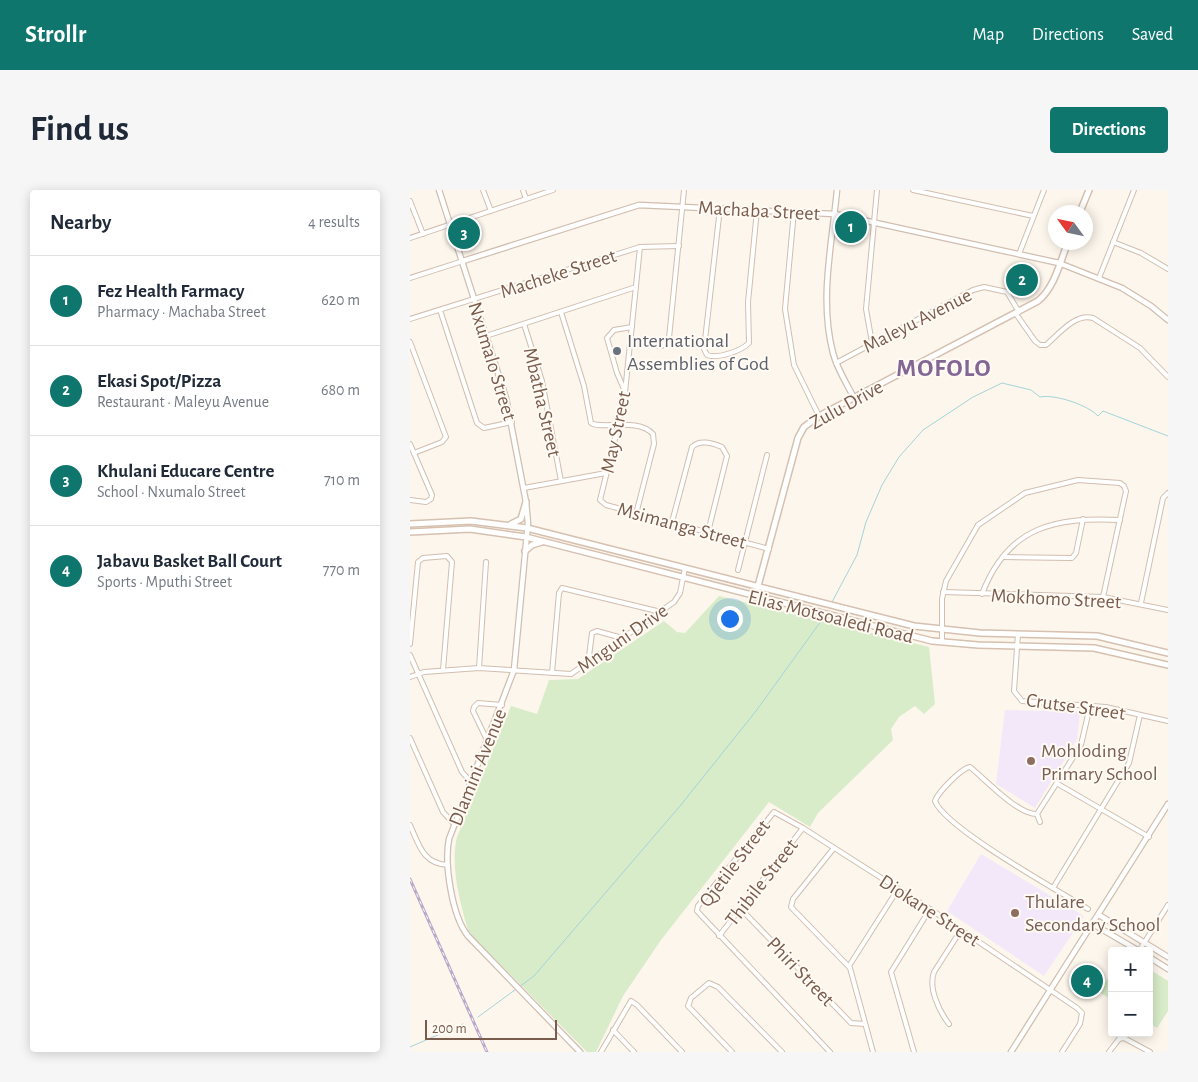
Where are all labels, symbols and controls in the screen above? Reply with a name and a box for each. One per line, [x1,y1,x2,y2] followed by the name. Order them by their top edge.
[25,23,86,47] text: Strollr
[973,26,1004,44] text: Map
[1032,26,1104,44] text: Directions
[1132,26,1173,44] text: Saved
[1050,107,1168,153] button: Directions
[30,112,129,147] text: Find us
[697,198,821,224] street label: Machaba Street
[1048,205,1093,250] north arrow
[835,208,867,246] pin: 1
[50,212,111,233] text: Nearby
[308,214,360,230] text: 4 results
[448,214,480,252] pin: 3
[498,246,619,302] street label: Macheke Street
[1006,261,1038,299] pin: 2
[97,282,245,301] text: Fez Health Farmacy
[860,285,975,357] street label: Maleyu Avenue
[63,292,69,308] text: 1
[321,292,360,308] text: 620 m
[465,300,520,423] street label: Nxumalo Street
[97,304,266,320] text: Pharmacy · Machaba Street
[627,331,769,374] place label: International Assemblies of God
[611,345,623,357] marker: International Assemblies of God
[520,346,564,459] street label: Mbatha Street
[896,356,992,381] district label: MOFOLO
[97,372,221,391] text: Ekasi Spot/Pizza
[806,377,887,433] street label: Zulu Drive
[62,382,70,398] text: 2
[321,382,360,398] text: 680 m
[598,389,635,475] street label: May Street
[97,394,269,410] text: Restaurant · Maleyu Avenue
[97,462,274,481] text: Khulani Educare Centre
[63,472,69,488] text: 3
[324,472,360,488] text: 710 m
[97,484,246,500] text: School · Nxumalo Street
[615,499,749,553] street label: Msimanga Street
[97,552,282,571] text: Jabavu Basket Ball Court
[62,562,70,578] text: 4
[323,562,360,578] text: 770 m
[97,574,232,590] text: Sports · Mputhi Street
[990,586,1122,612] street label: Mokhomo Street
[746,587,916,647] street label: Elias Motsoaledi Road
[574,600,672,677] street label: Mnguni Drive
[717,606,743,632] your location
[1025,690,1127,724] street label: Crutse Street
[445,706,511,829] street label: Dlamini Avenue
[1041,741,1158,784] place label: Mohloding Primary School
[1025,755,1037,767] marker: Mohloding Primary School
[696,816,774,911] street label: Qjetile Street
[722,835,802,930] street label: Thibile Street
[876,871,984,951] street label: Diokane Street
[1025,892,1161,935] place label: Thulare Secondary School
[1009,907,1021,919] marker: Thulare Secondary School
[763,933,838,1010] street label: Phiri Street
[1108,947,1153,1037] map controls
[1108,947,1153,992] button: +
[1071,962,1103,1000] pin: 4
[1108,992,1153,1037] button: −
[425,1017,558,1040] scale bar
[432,1022,467,1036] text: 200 m

